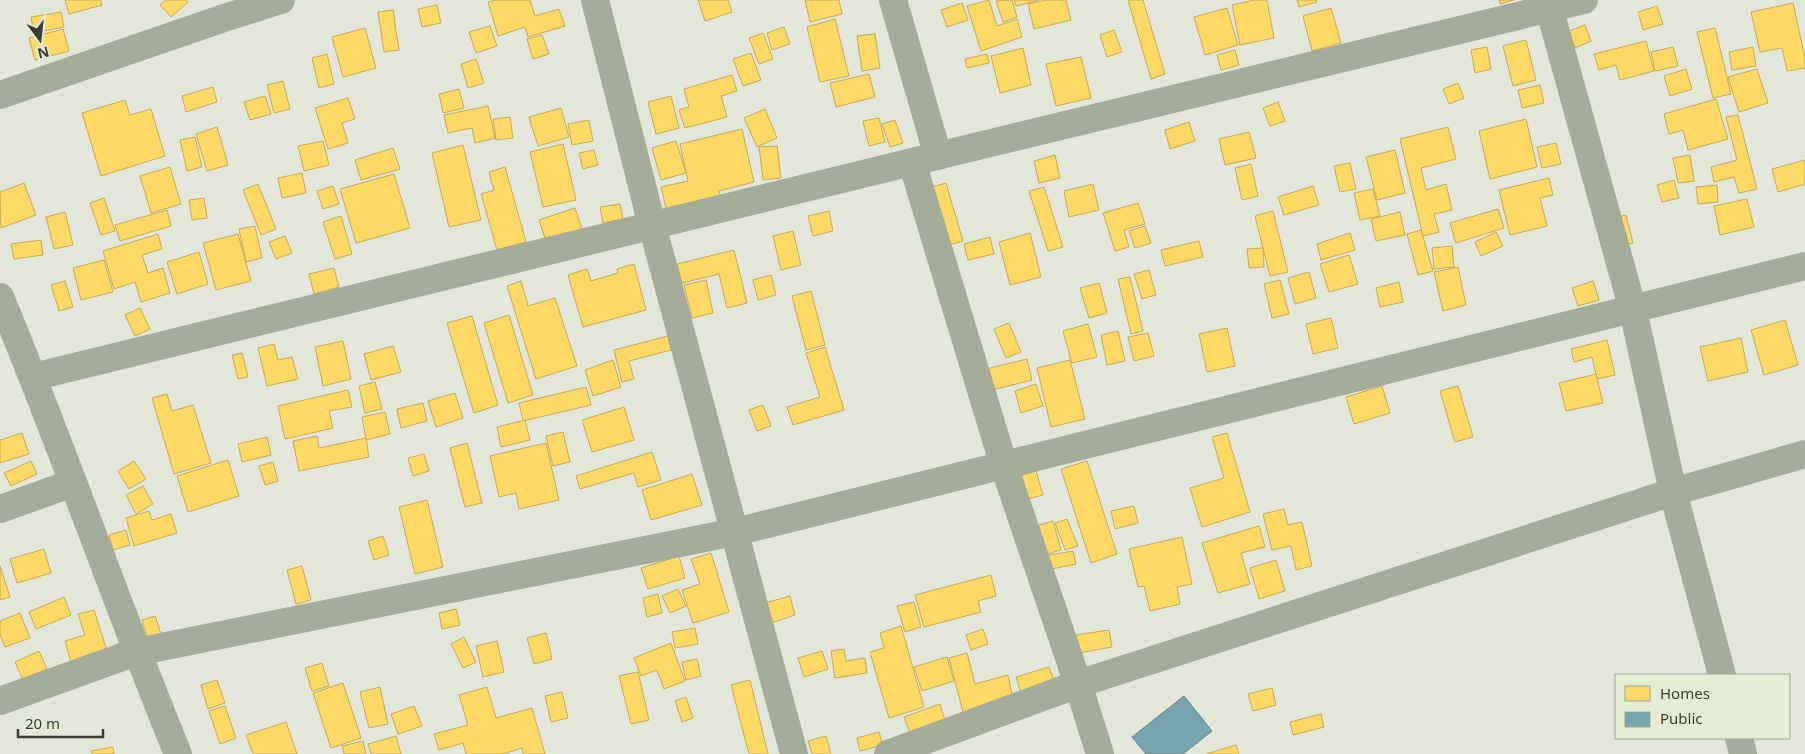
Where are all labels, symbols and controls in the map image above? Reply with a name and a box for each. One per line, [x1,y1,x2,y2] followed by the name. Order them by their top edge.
[15,15,65,65] north arrow
[36,42,51,64] text: N
[1615,674,1790,739] legend
[1660,683,1710,703] text: Homes
[18,706,102,738] scale bar
[1660,708,1703,728] text: Public
[25,713,60,733] text: 20 m

